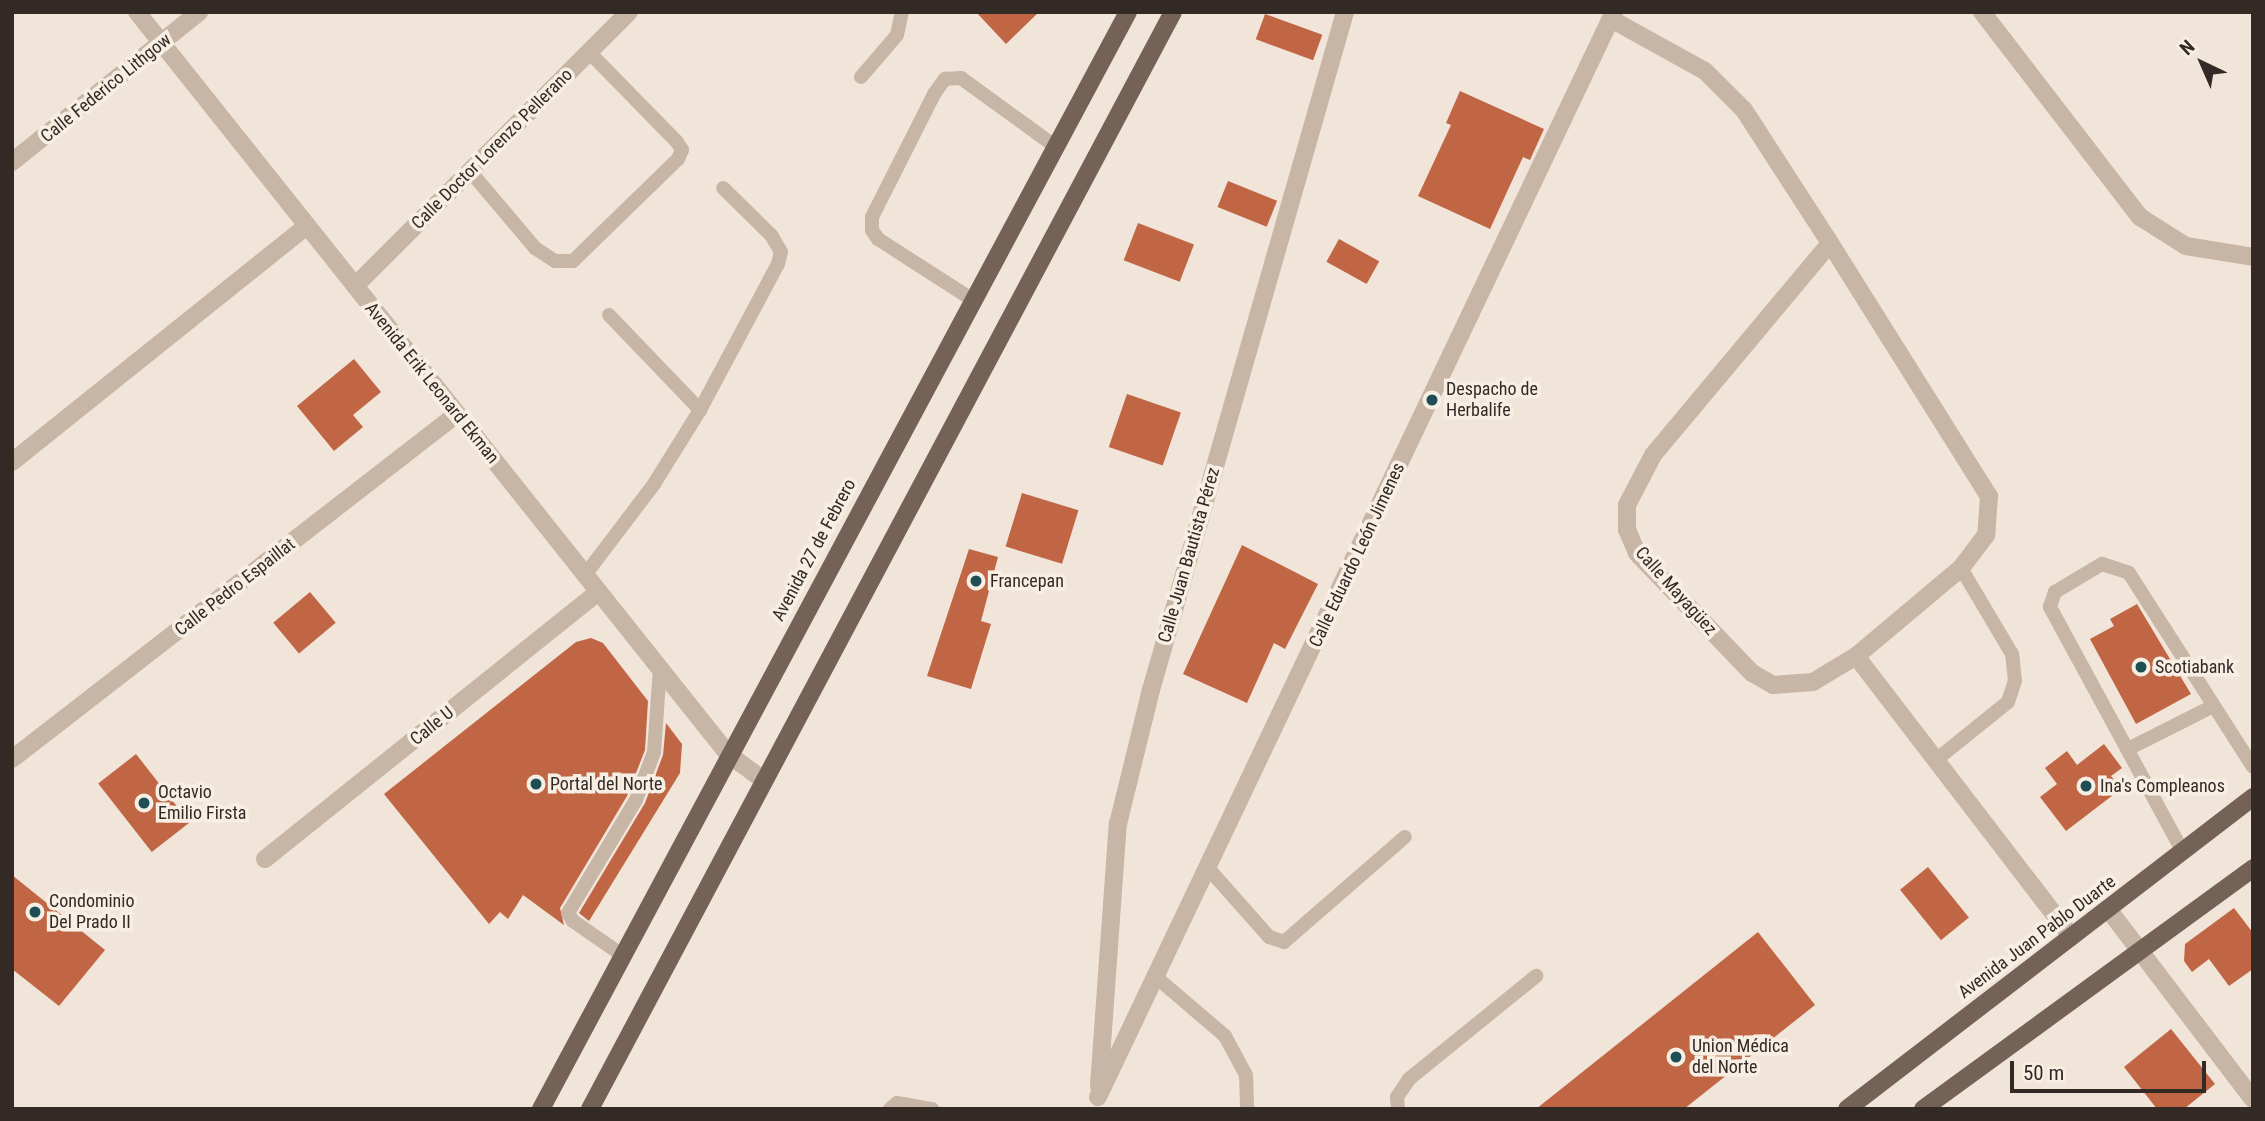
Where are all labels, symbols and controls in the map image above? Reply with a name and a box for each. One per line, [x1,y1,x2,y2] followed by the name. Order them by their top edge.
[2167,28,2237,98] north arrow
[37,29,175,147] street label: Calle Federico Lithgow
[2175,35,2199,60] text: N
[407,64,577,234] street label: Calle Doctor Lorenzo Pellerano
[360,298,504,468] street label: Avenida Erik Leonard Ekman
[1446,379,1538,422] place label: Despacho de Herbalife
[1424,392,1440,408] marker: Despacho de Herbalife
[1305,459,1409,651] street label: Calle Eduardo León Jimenes
[1154,465,1224,645] street label: Calle Juan Bautista Pérez
[767,475,861,625] street label: Avenida 27 de Febrero
[171,533,299,641] street label: Calle Pedro Espaillat
[1631,542,1721,640] street label: Calle Mayagüez
[990,570,1064,592] place label: Francepan
[968,573,984,589] marker: Francepan
[2155,656,2234,678] place label: Scotiabank
[2133,659,2149,675] marker: Scotiabank
[406,702,458,750] street label: Calle U
[550,773,663,795] place label: Portal del Norte
[2100,775,2225,797] place label: Ina's Compleanos
[528,776,544,792] marker: Portal del Norte
[2078,778,2094,794] marker: Ina's Compleanos
[158,782,246,824] place label: Octavio Emilio Firsta
[136,795,152,811] marker: Octavio Emilio Firsta
[1954,871,2120,1003] street label: Avenida Juan Pablo Duarte
[49,891,134,934] place label: Condominio Del Prado II
[27,904,43,920] marker: Condominio Del Prado II
[1692,1036,1789,1078] place label: Union Médica del Norte
[1666,1047,1686,1067] marker: Union Médica del Norte
[2013,1048,2209,1092] scale bar
[2023,1061,2064,1085] text: 50 m

